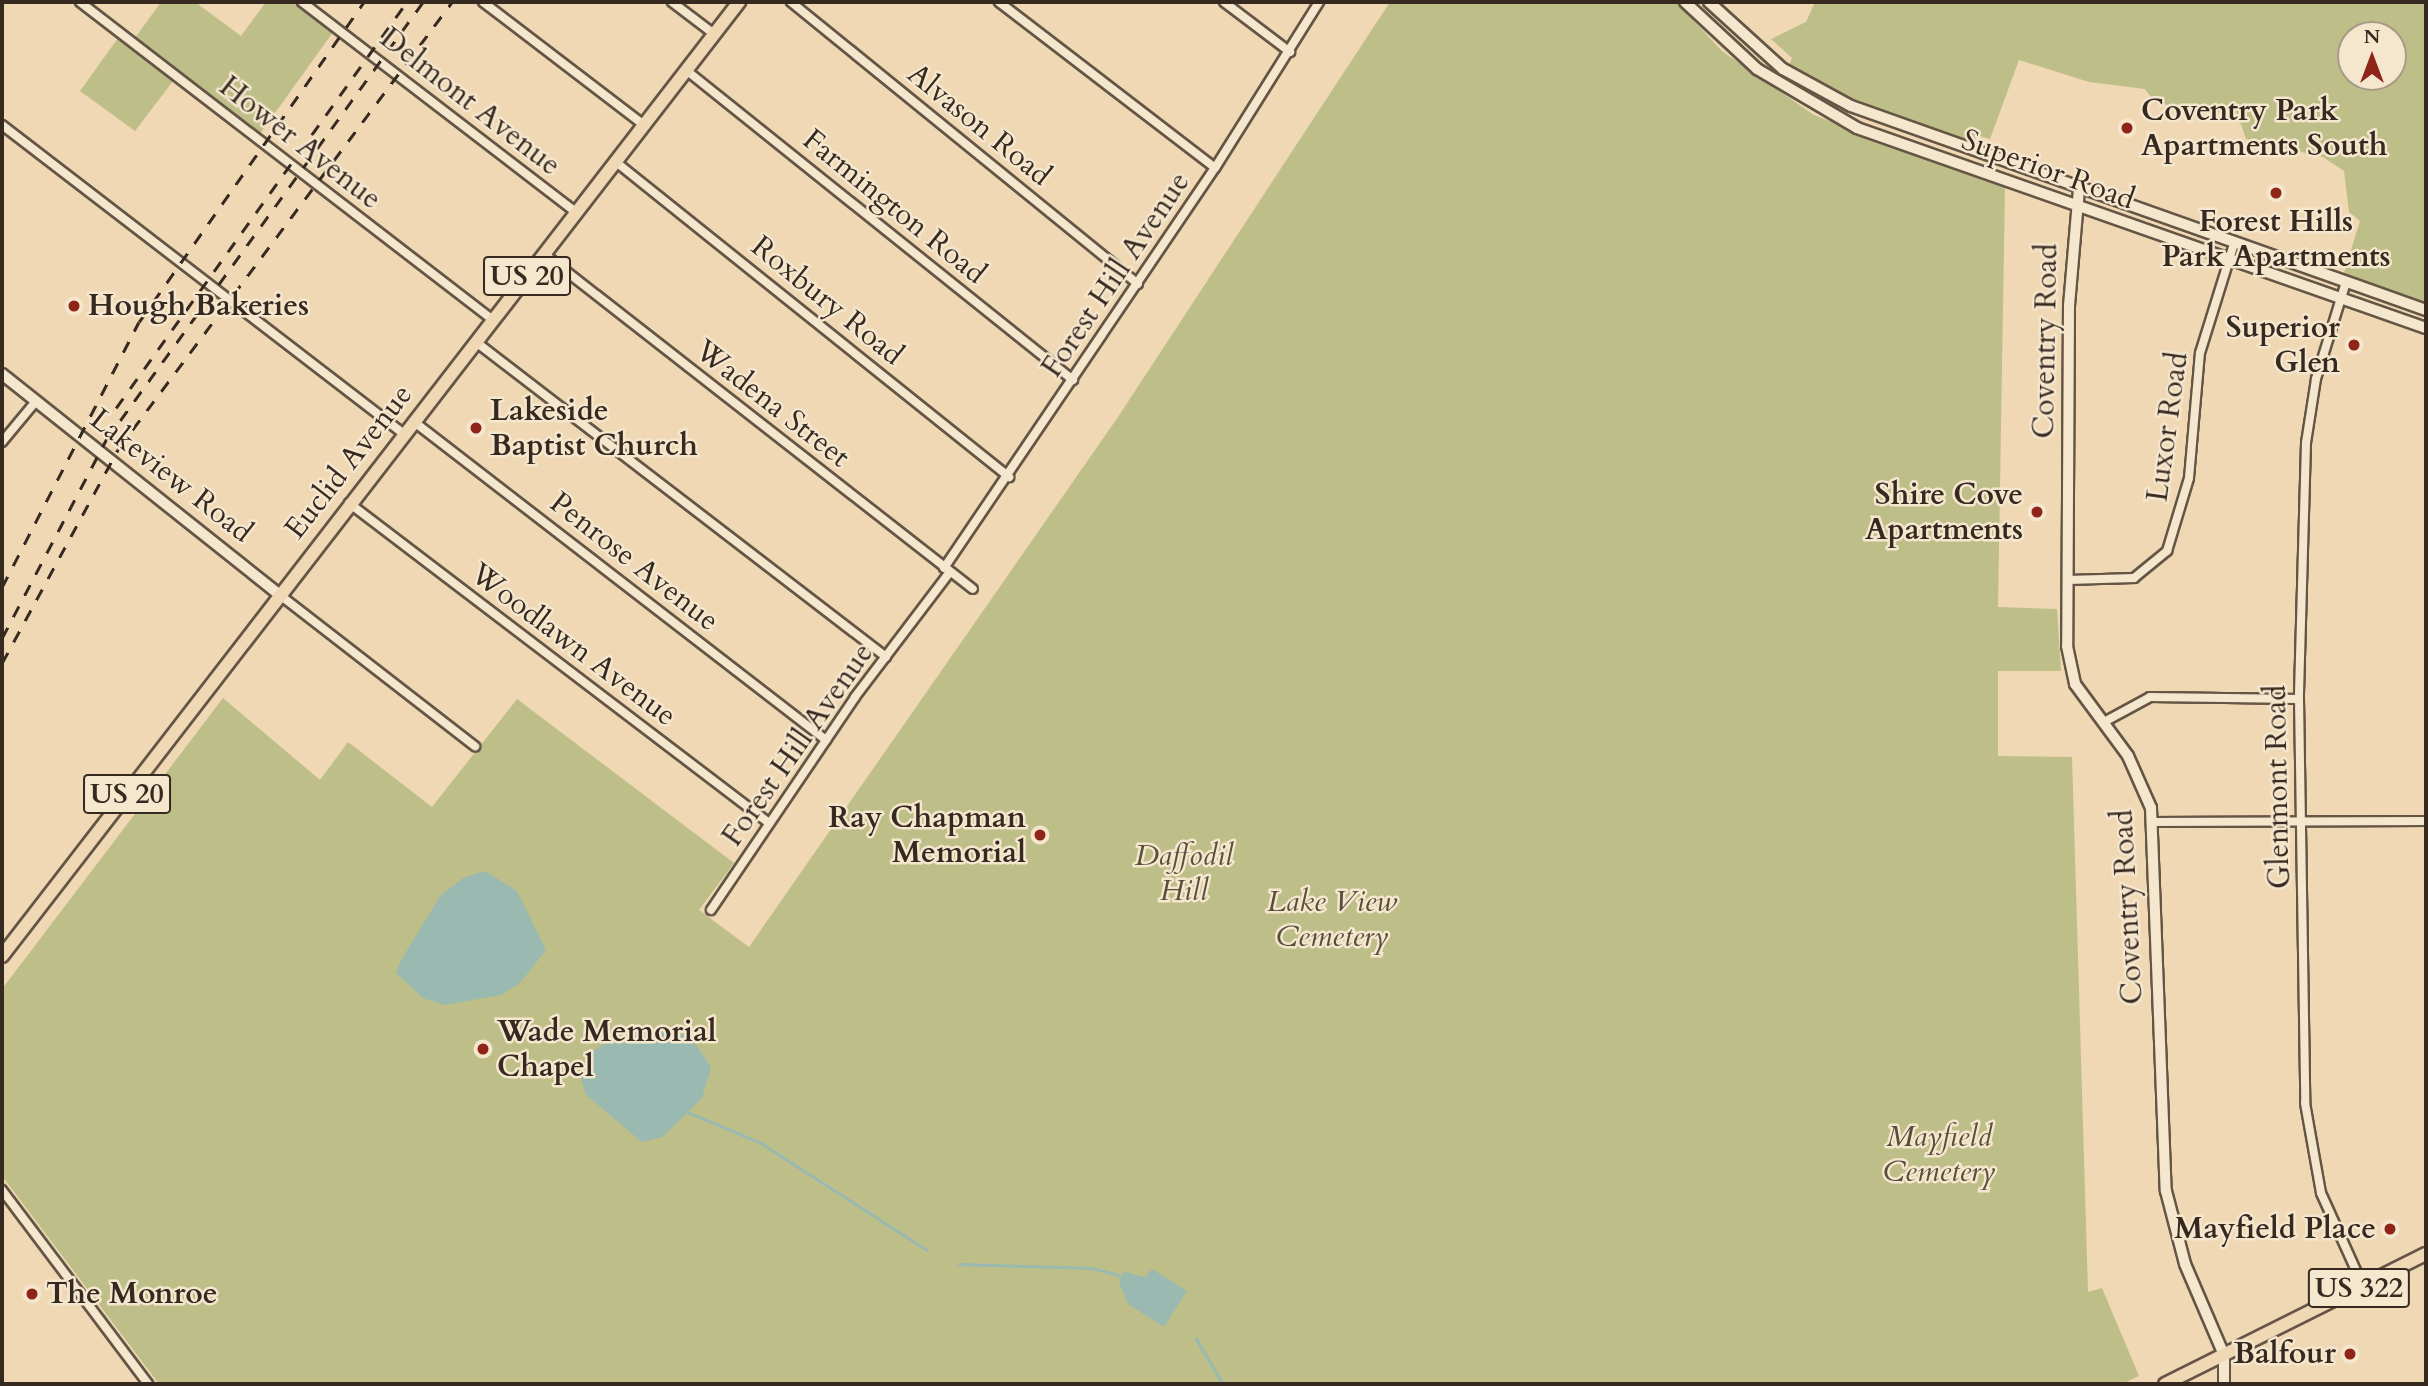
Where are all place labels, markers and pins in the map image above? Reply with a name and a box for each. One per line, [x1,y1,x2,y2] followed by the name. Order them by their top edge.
[2141,93,2387,164] place label: Coventry Park Apartments South
[2119,120,2135,136] marker: Coventry Park Apartments South
[2268,185,2284,201] marker: Forest Hills Park Apartments
[2161,204,2391,274] place label: Forest Hills Park Apartments
[88,288,309,324] place label: Hough Bakeries
[66,298,82,314] marker: Hough Bakeries
[2226,310,2340,380] place label: Superior Glen
[2346,337,2362,353] marker: Superior Glen
[490,393,698,463] place label: Lakeside Baptist Church
[468,420,484,436] marker: Lakeside Baptist Church
[1865,477,2023,548] place label: Shire Cove Apartments
[2029,504,2045,520] marker: Shire Cove Apartments
[828,800,1026,870] place label: Ray Chapman Memorial
[1032,827,1048,843] marker: Ray Chapman Memorial
[497,1014,717,1084] place label: Wade Memorial Chapel
[475,1041,491,1057] marker: Wade Memorial Chapel
[2174,1211,2376,1247] place label: Mayfield Place
[2382,1221,2398,1237] marker: Mayfield Place
[46,1276,218,1312] place label: The Monroe
[24,1286,40,1302] marker: The Monroe
[2233,1336,2336,1372] place label: Balfour
[2342,1346,2358,1362] marker: Balfour

